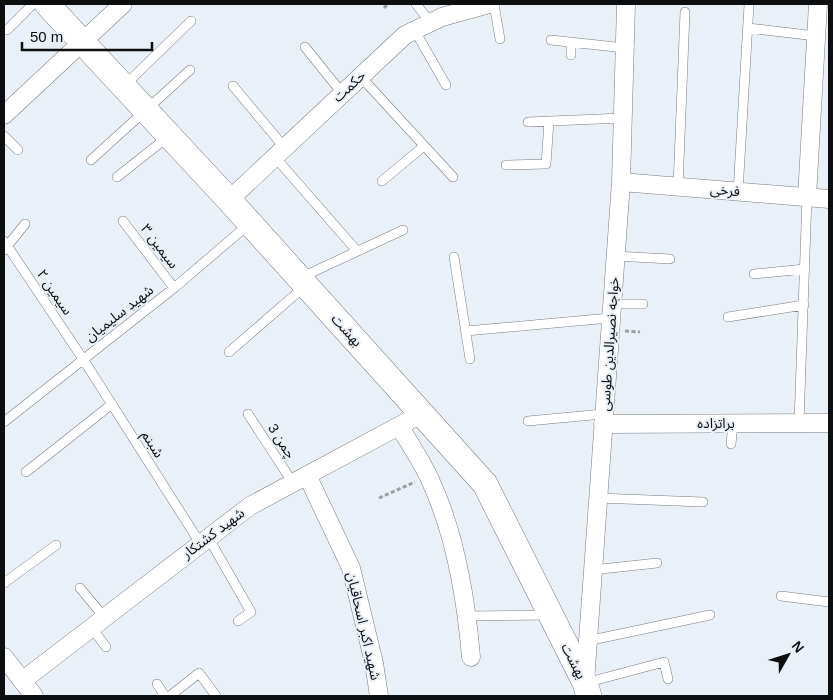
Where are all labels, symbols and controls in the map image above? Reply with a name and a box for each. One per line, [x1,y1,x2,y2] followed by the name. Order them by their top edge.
[22,20,152,52] scale bar
[30,28,63,45] text: 50 m
[329,67,369,105] street label: حکمت
[709,181,741,200] street label: فرخی
[137,221,182,272] street label: سیمین ۳
[33,266,76,318] street label: سیمین ۲
[596,276,623,412] street label: خواجه نصیرالدین طوسی
[82,281,157,345] street label: شهید سلیمیان
[328,310,366,350] street label: بهشت
[697,415,735,432] street label: براتزاده
[263,421,299,463] street label: چمن 3
[136,428,167,462] street label: شبنم
[178,504,248,563] street label: شهید کشتکار
[343,570,384,682] street label: شهید اکبر اسحاقیان
[763,630,813,680] north arrow
[789,638,808,656] text: N
[557,640,590,682] street label: بهشت

